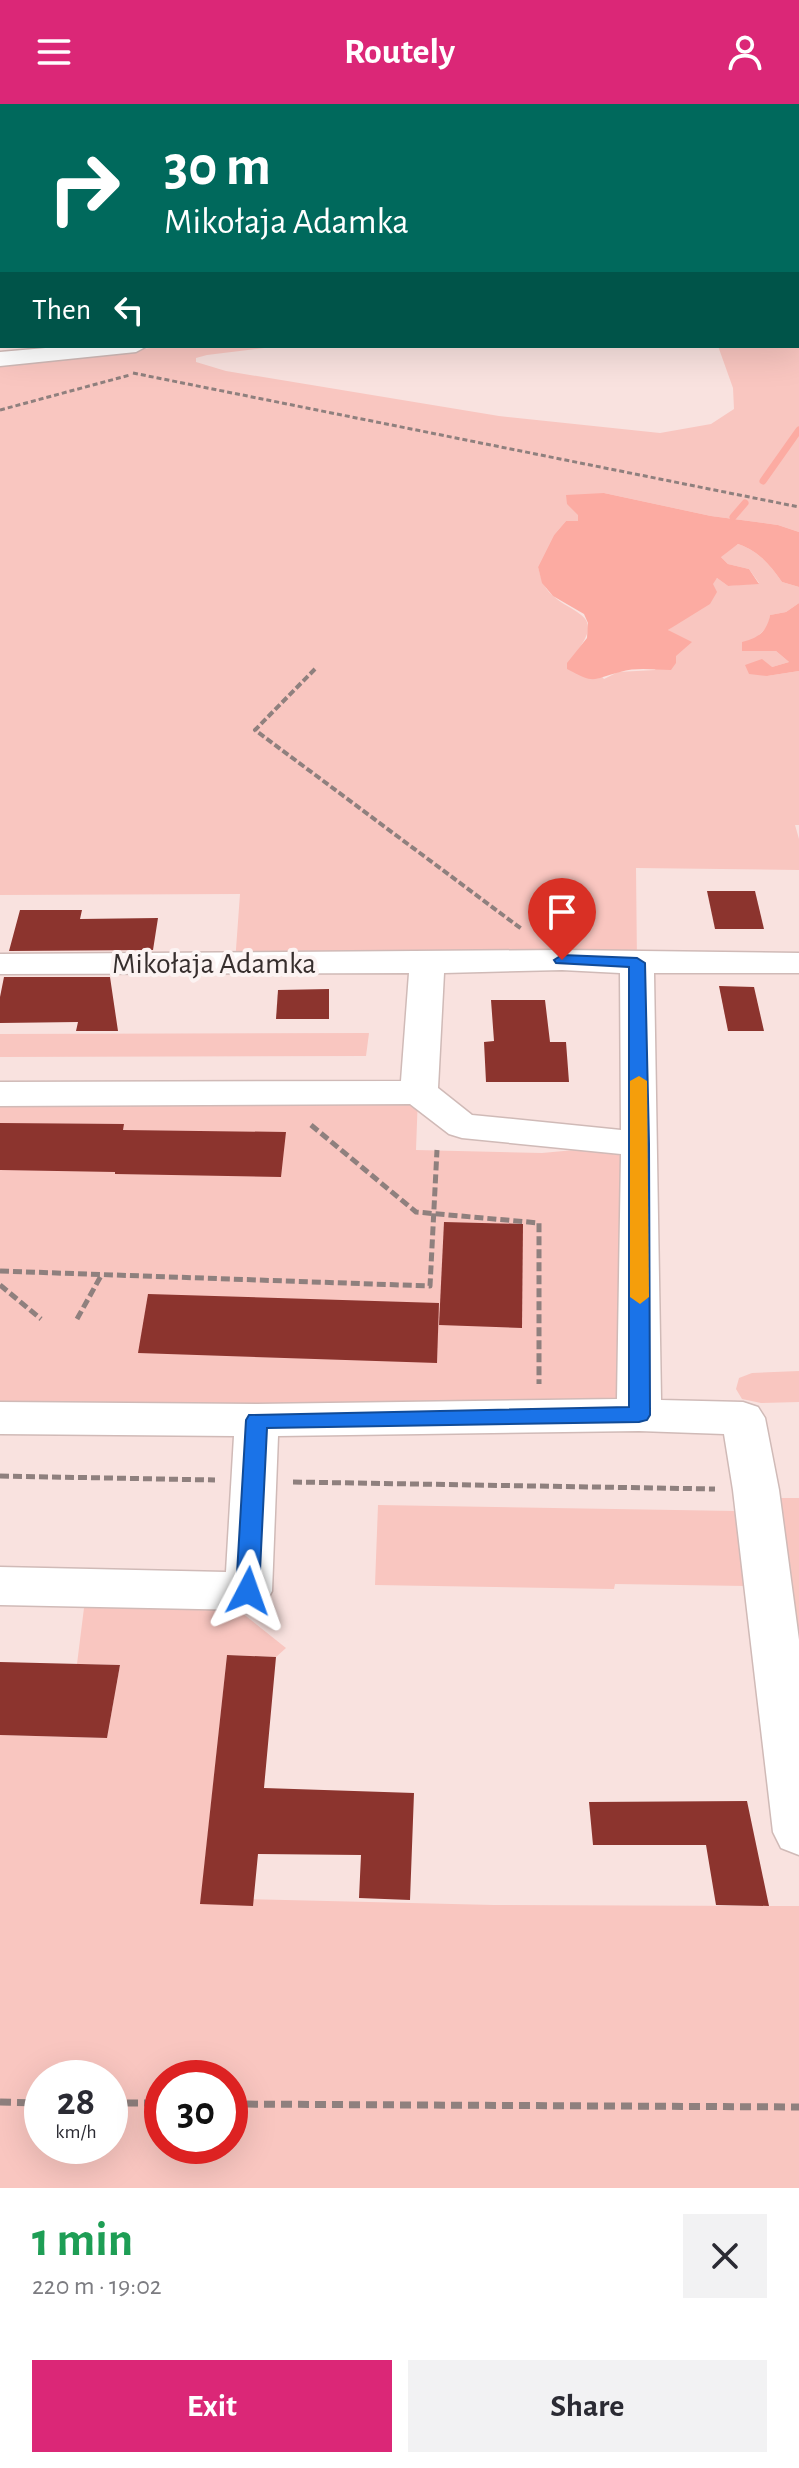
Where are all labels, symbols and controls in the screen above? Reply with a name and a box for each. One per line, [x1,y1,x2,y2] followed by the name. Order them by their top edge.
[32,30,76,74] icon: menu
[723,30,767,74] icon: person
[344,34,455,70] text: Routely
[32,136,136,240] icon: right
[164,139,271,195] text: 30 m
[164,204,409,240] text: Mikołaja Adamka
[107,288,151,332] icon: left
[32,295,91,325] text: Then
[528,878,596,960] pin
[540,890,584,934] icon: arrive
[112,949,316,979] street label: Mikołaja Adamka
[206,1549,290,1633] position arrow
[144,2060,248,2164] speed limit sign: 30
[57,2082,95,2122] text: 28
[55,2122,97,2142] text: km/h
[683,2214,767,2298] button: close
[32,2217,133,2265] text: 1 min
[32,2273,162,2299] text: 220 m · 19:02
[32,2360,392,2452] button: Exit
[408,2360,767,2452] button: Share

